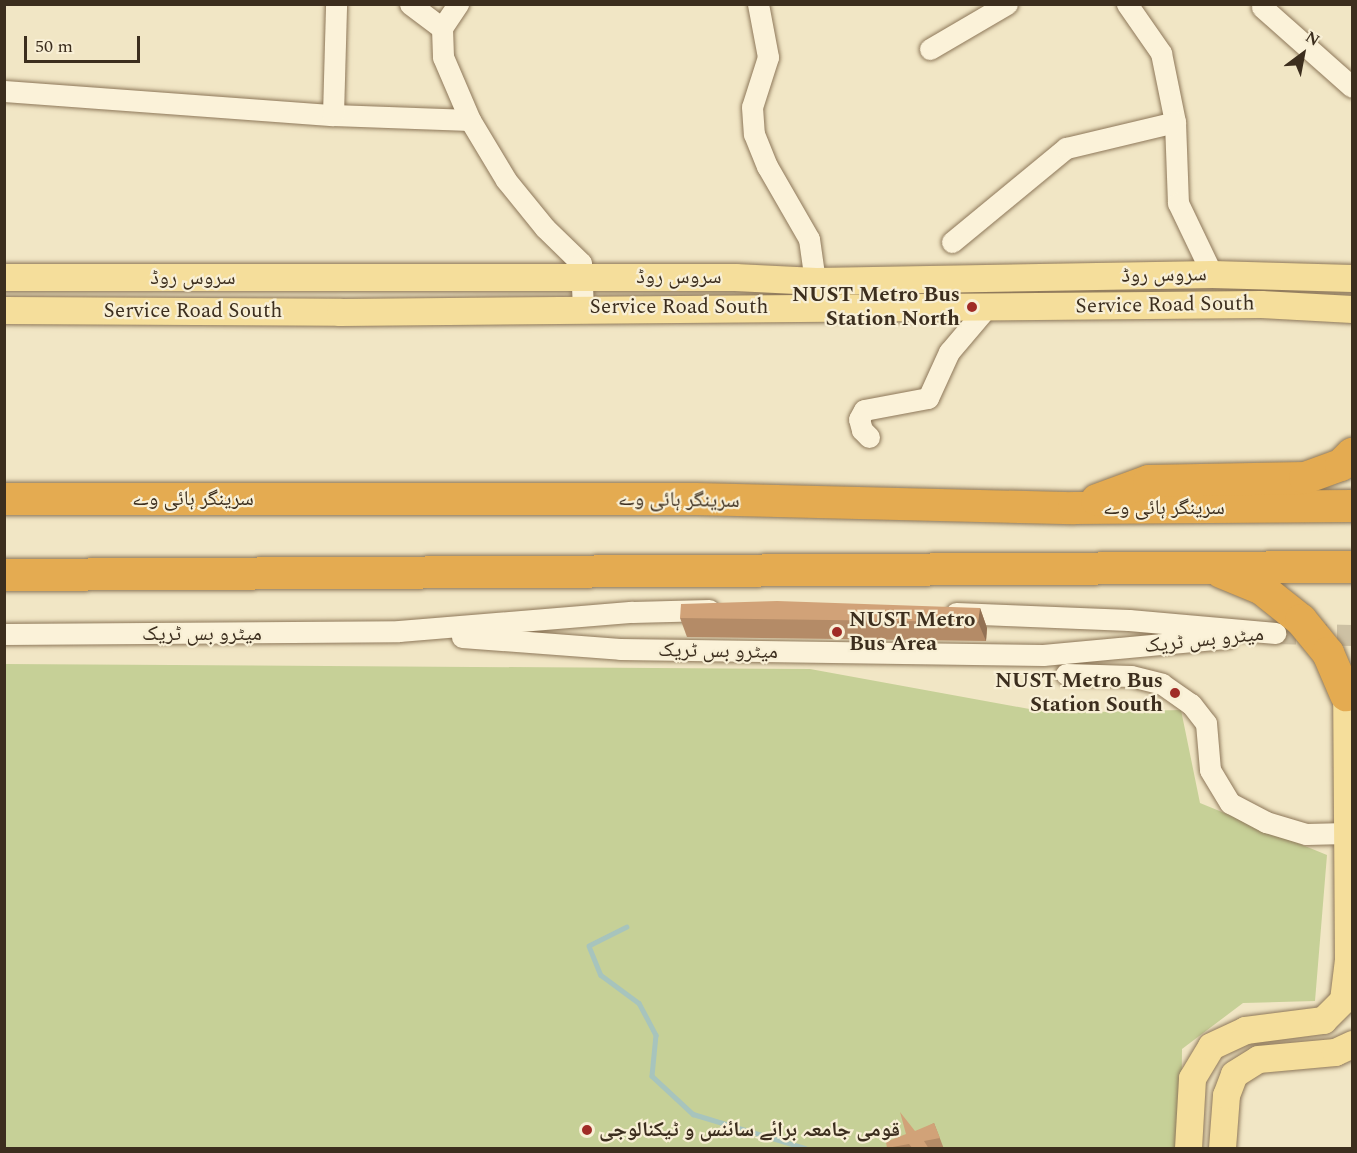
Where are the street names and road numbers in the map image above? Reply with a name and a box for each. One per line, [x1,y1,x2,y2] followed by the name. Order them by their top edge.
[1121,262,1207,288] street label: سروس روڈ
[636,264,722,290] street label: سروس روڈ
[150,265,236,291] street label: سروس روڈ
[1075,291,1255,319] street label: Service Road South
[589,294,769,320] street label: Service Road South
[103,298,283,324] street label: Service Road South
[132,486,254,512] street label: سرینگر ہائی وے
[618,486,740,514] street label: سرینگر ہائی وے
[1103,495,1225,521] street label: سرینگر ہائی وے
[142,621,262,647] street label: میٹرو بس ٹریک
[1143,621,1265,659] street label: میٹرو بس ٹریک
[658,637,778,665] street label: میٹرو بس ٹریک

